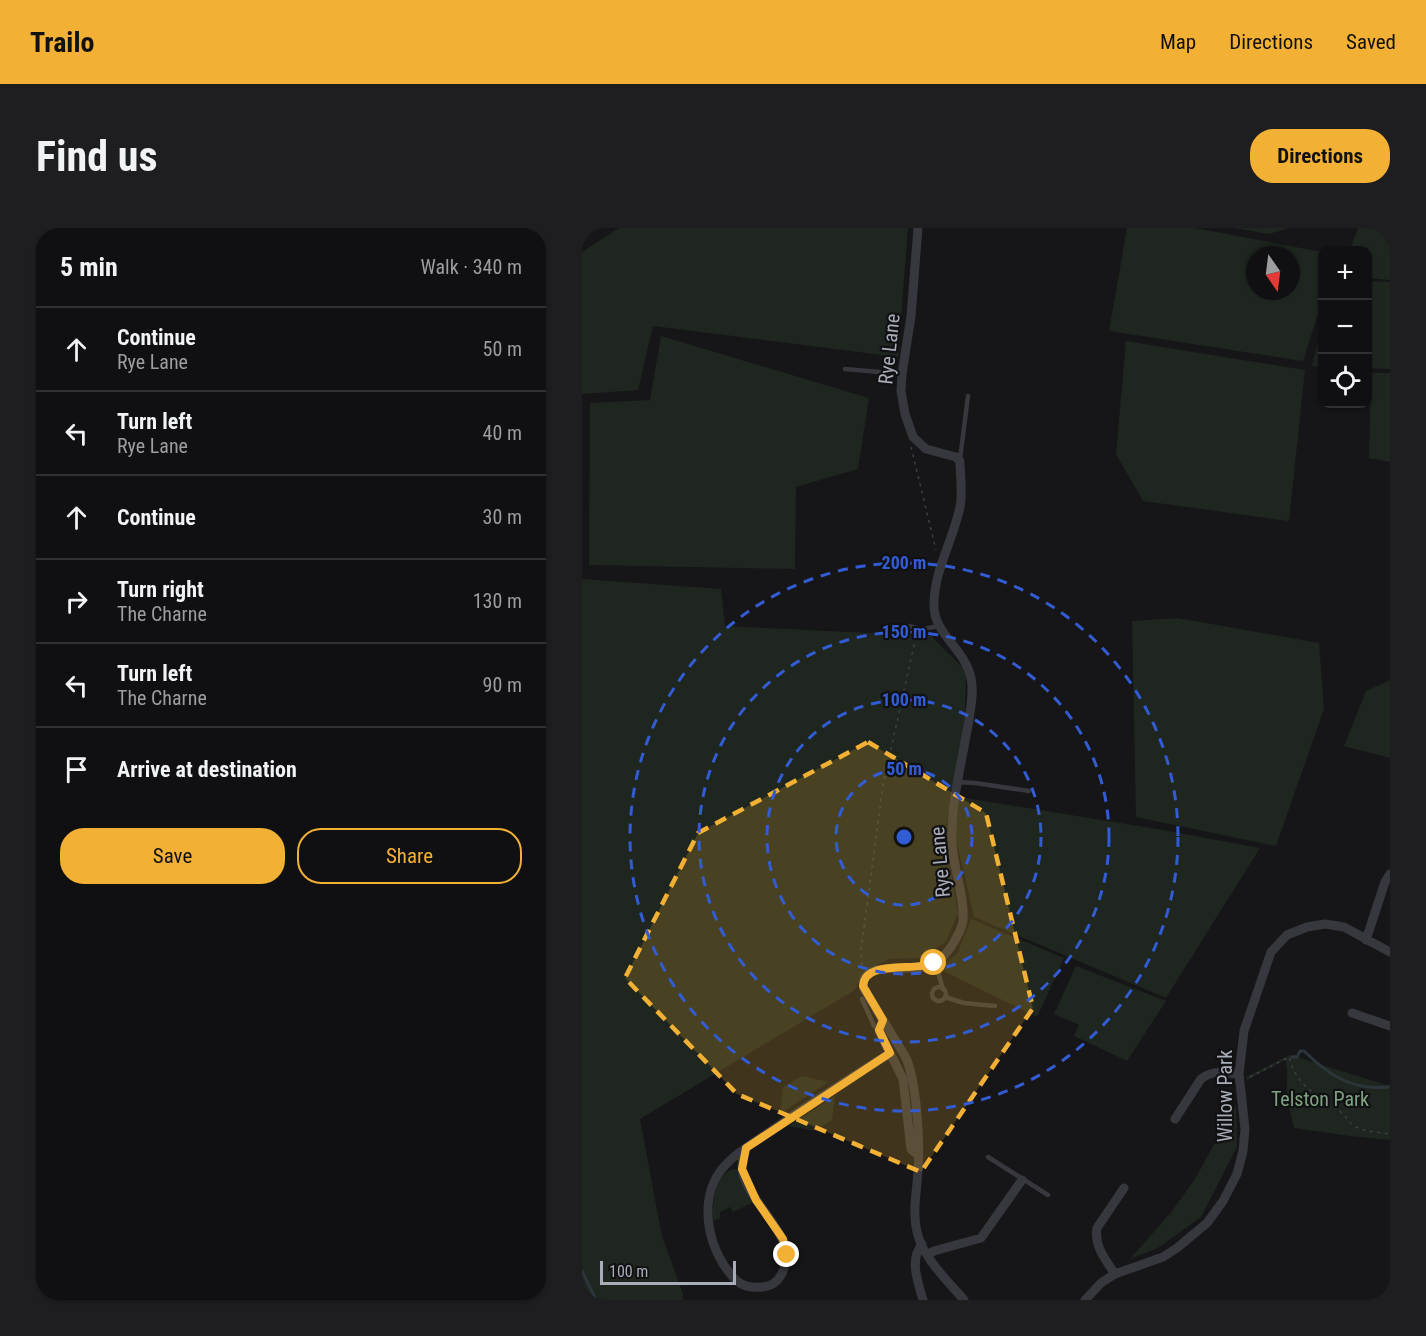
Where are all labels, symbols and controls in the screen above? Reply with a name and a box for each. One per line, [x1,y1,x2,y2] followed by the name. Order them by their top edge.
[30,26,94,59] text: Trailo
[1160,30,1196,54] text: Map
[1229,30,1313,54] text: Directions
[1346,30,1396,54] text: Saved
[1250,129,1390,183] button: Directions
[36,132,157,181] text: Find us
[1246,246,1300,300] north arrow
[1318,246,1372,408] map controls
[1318,246,1372,300] button: +
[60,252,118,282] text: 5 min
[421,255,522,279] text: Walk · 340 m
[1318,300,1372,354] button: −
[873,312,905,386] street label: Rye Lane
[117,325,196,350] text: Continue
[60,333,93,366] icon: ahead
[483,337,522,361] text: 50 m
[117,350,188,374] text: Rye Lane
[1318,354,1372,408] button: locate
[117,409,192,434] text: Turn left
[60,417,93,450] icon: left
[483,421,522,445] text: 40 m
[117,434,188,458] text: Rye Lane
[60,501,93,534] icon: ahead
[117,505,196,530] text: Continue
[483,505,522,529] text: 30 m
[882,552,926,573] text: 200 m
[117,577,204,602] text: Turn right
[60,585,93,618] icon: right
[473,589,522,613] text: 130 m
[117,602,207,626] text: The Charne
[882,621,926,642] text: 150 m
[117,661,192,686] text: Turn left
[60,669,93,702] icon: left
[483,673,522,697] text: 90 m
[117,686,207,710] text: The Charne
[882,689,926,710] text: 100 m
[60,753,93,786] icon: arrive
[117,757,297,782] text: Arrive at destination
[886,758,922,779] text: 50 m
[925,826,955,898] street label: Rye Lane
[894,827,914,847] centre of rings
[60,828,285,884] button: Save
[297,828,522,884] button: Share
[920,949,946,975] route start
[1213,1050,1237,1142] street label: Willow Park
[1271,1087,1369,1111] park label: Telston Park
[773,1241,799,1267] route end
[600,1258,736,1286] scale bar
[609,1262,648,1281] text: 100 m

